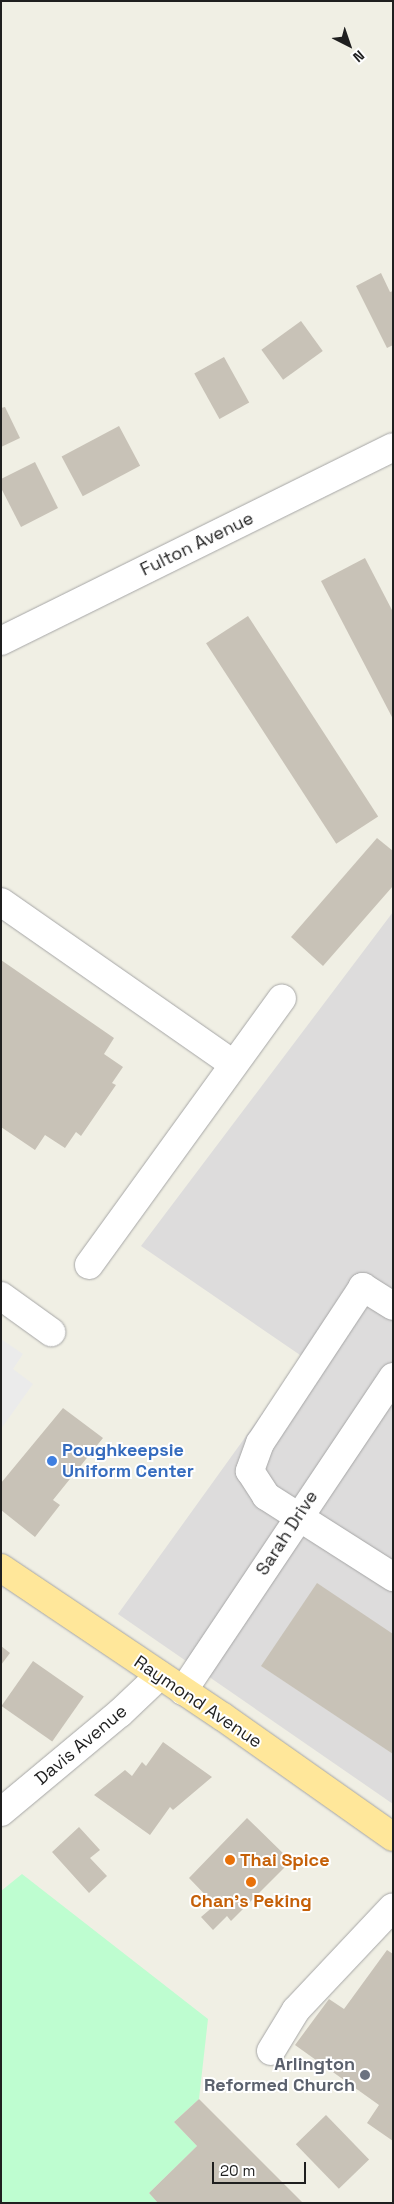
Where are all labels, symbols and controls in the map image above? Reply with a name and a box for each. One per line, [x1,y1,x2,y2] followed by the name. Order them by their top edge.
[324,20,374,70] north arrow
[349,46,368,66] text: N
[137,507,257,581] street label: Fulton Avenue
[62,1440,194,1482] place label: Poughkeepsie Uniform Center
[46,1455,58,1467] marker: Poughkeepsie Uniform Center
[252,1486,322,1580] street label: Sarah Drive
[130,1651,266,1753] street label: Raymond Avenue
[31,1700,131,1790] street label: Davis Avenue
[240,1849,330,1871] place label: Thai Spice
[224,1854,236,1866] marker: Thai Spice
[245,1876,257,1888] marker: Chan's Peking
[190,1890,312,1912] place label: Chan's Peking
[204,2054,355,2096] place label: Arlington Reformed Church
[359,2069,371,2081] marker: Arlington Reformed Church
[214,2152,308,2184] scale bar
[220,2161,255,2180] text: 20 m

